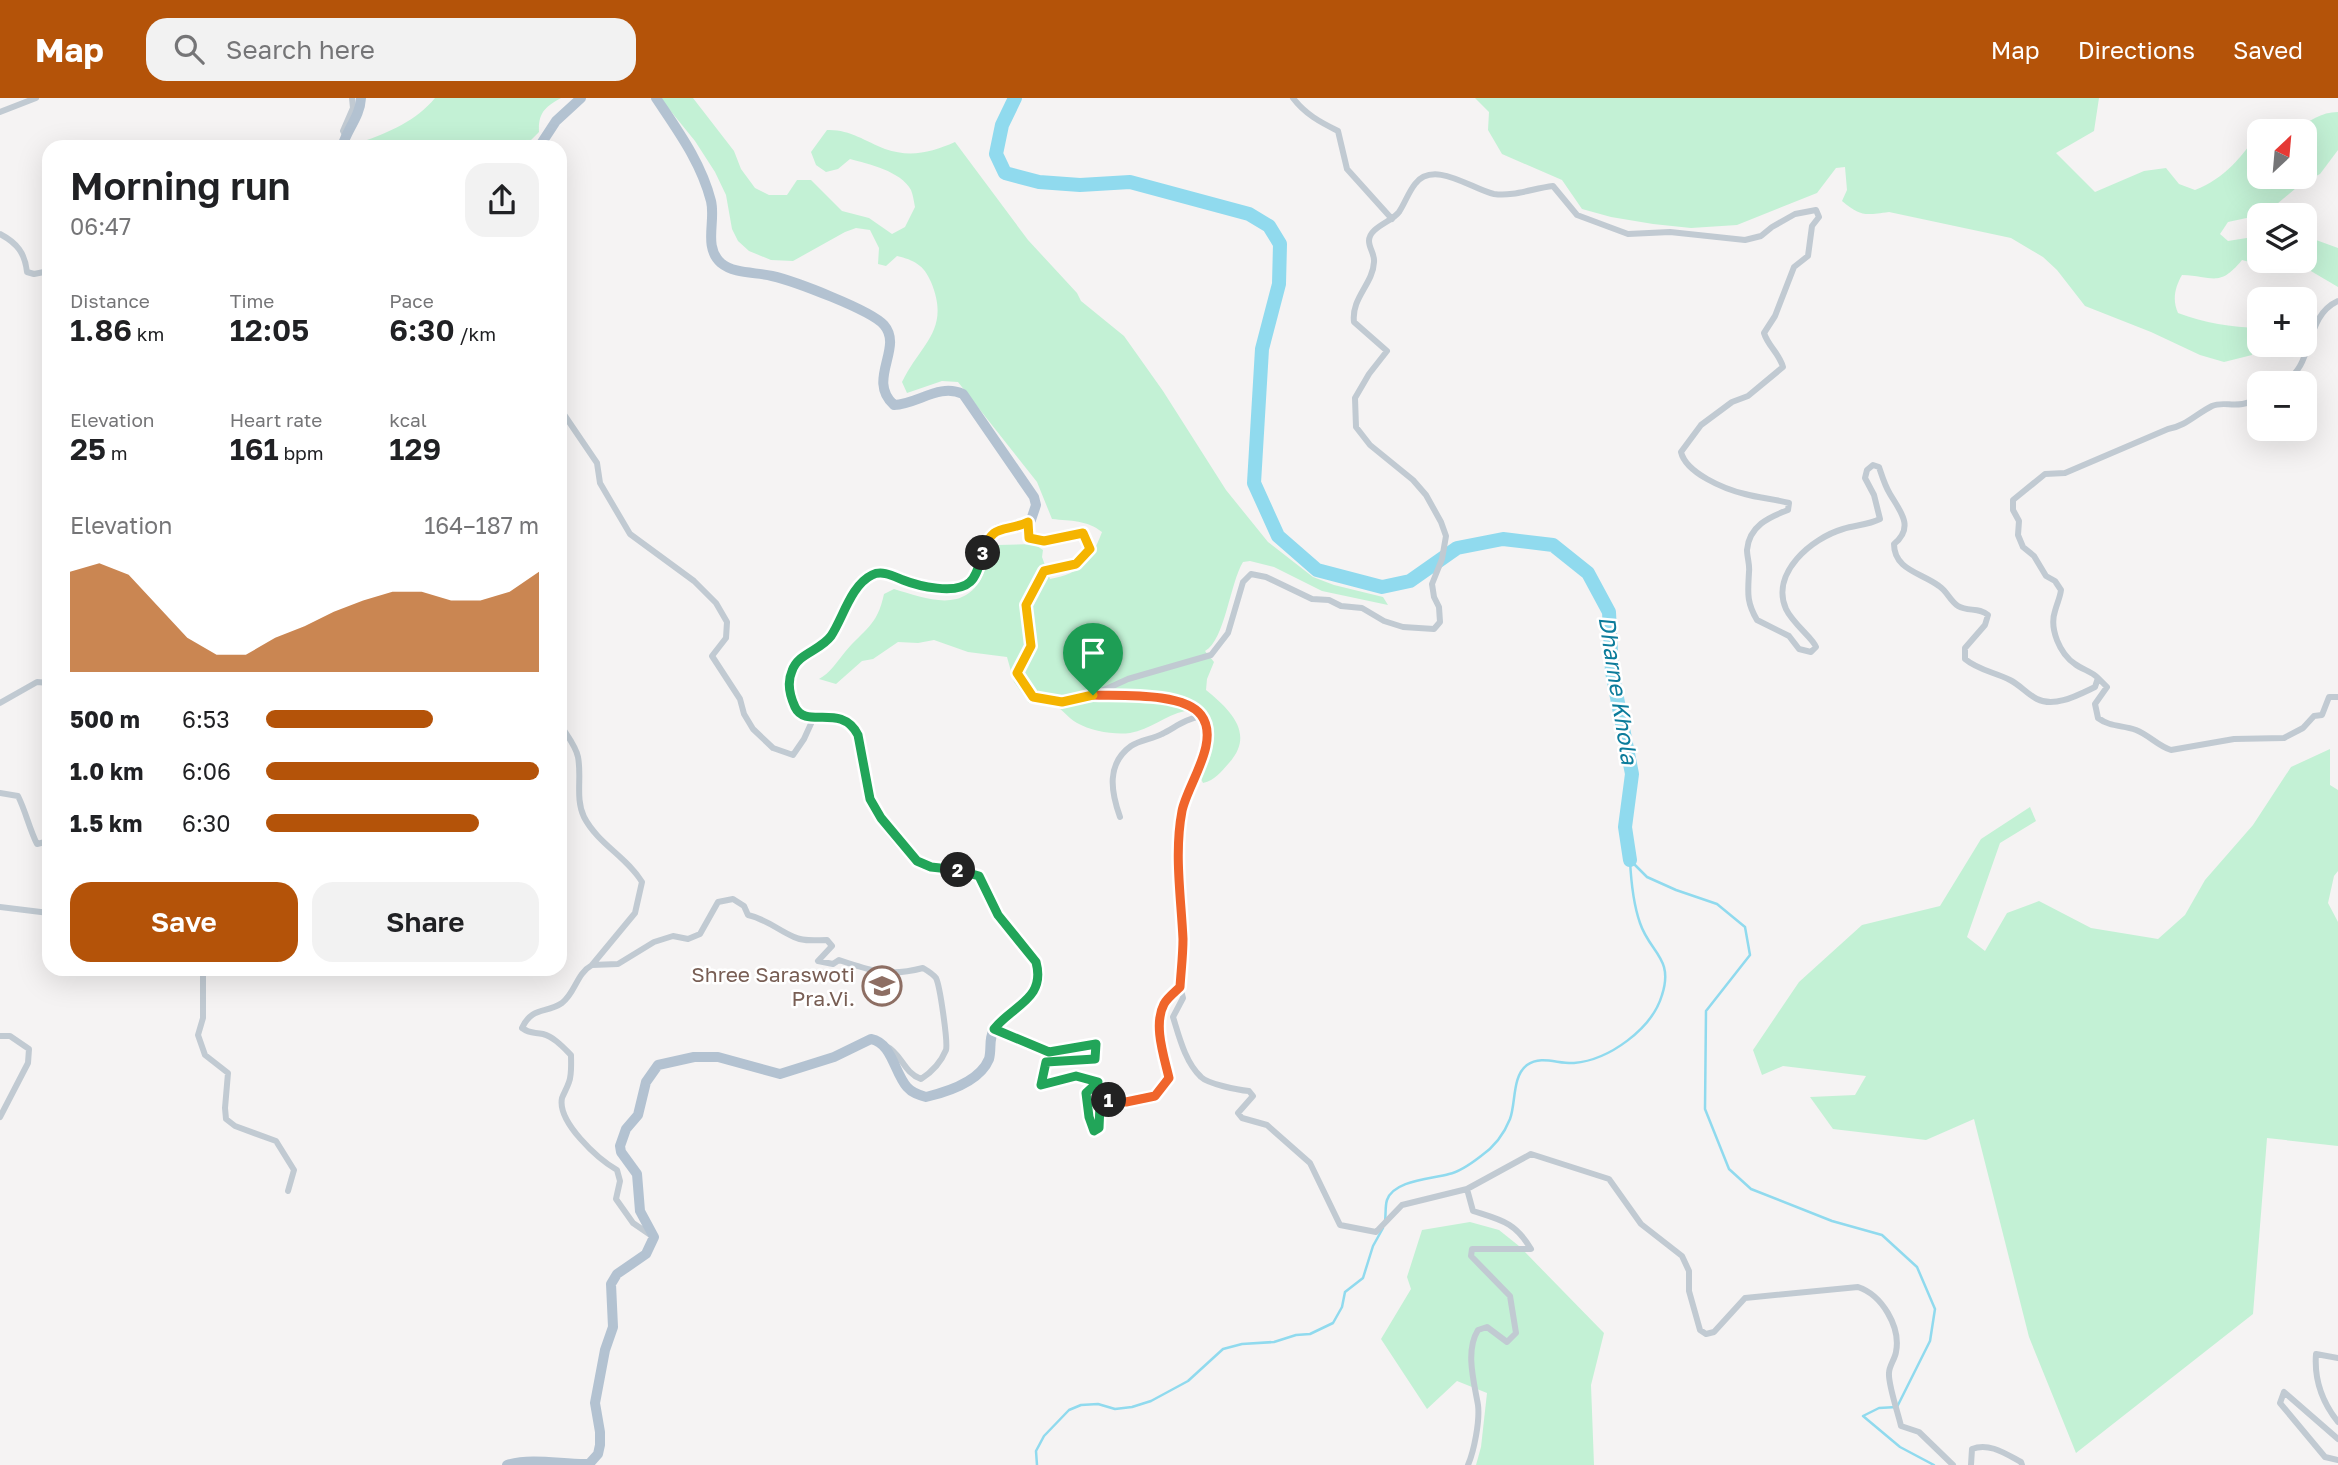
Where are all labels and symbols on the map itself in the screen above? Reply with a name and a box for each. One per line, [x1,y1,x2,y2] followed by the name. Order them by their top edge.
[2247,119,2317,189] north arrow
[965,536,1000,570] pin: 3
[1593,614,1645,767] water label: Dharne Khola
[1063,623,1123,695] pin
[940,852,976,888] pin: 2
[691,961,855,1011] place label: Shree Saraswoti Pra.Vi.
[861,965,903,1007] school or university icon: Shree Saraswoti Pra.Vi.
[1092,1082,1126,1118] pin: 1

